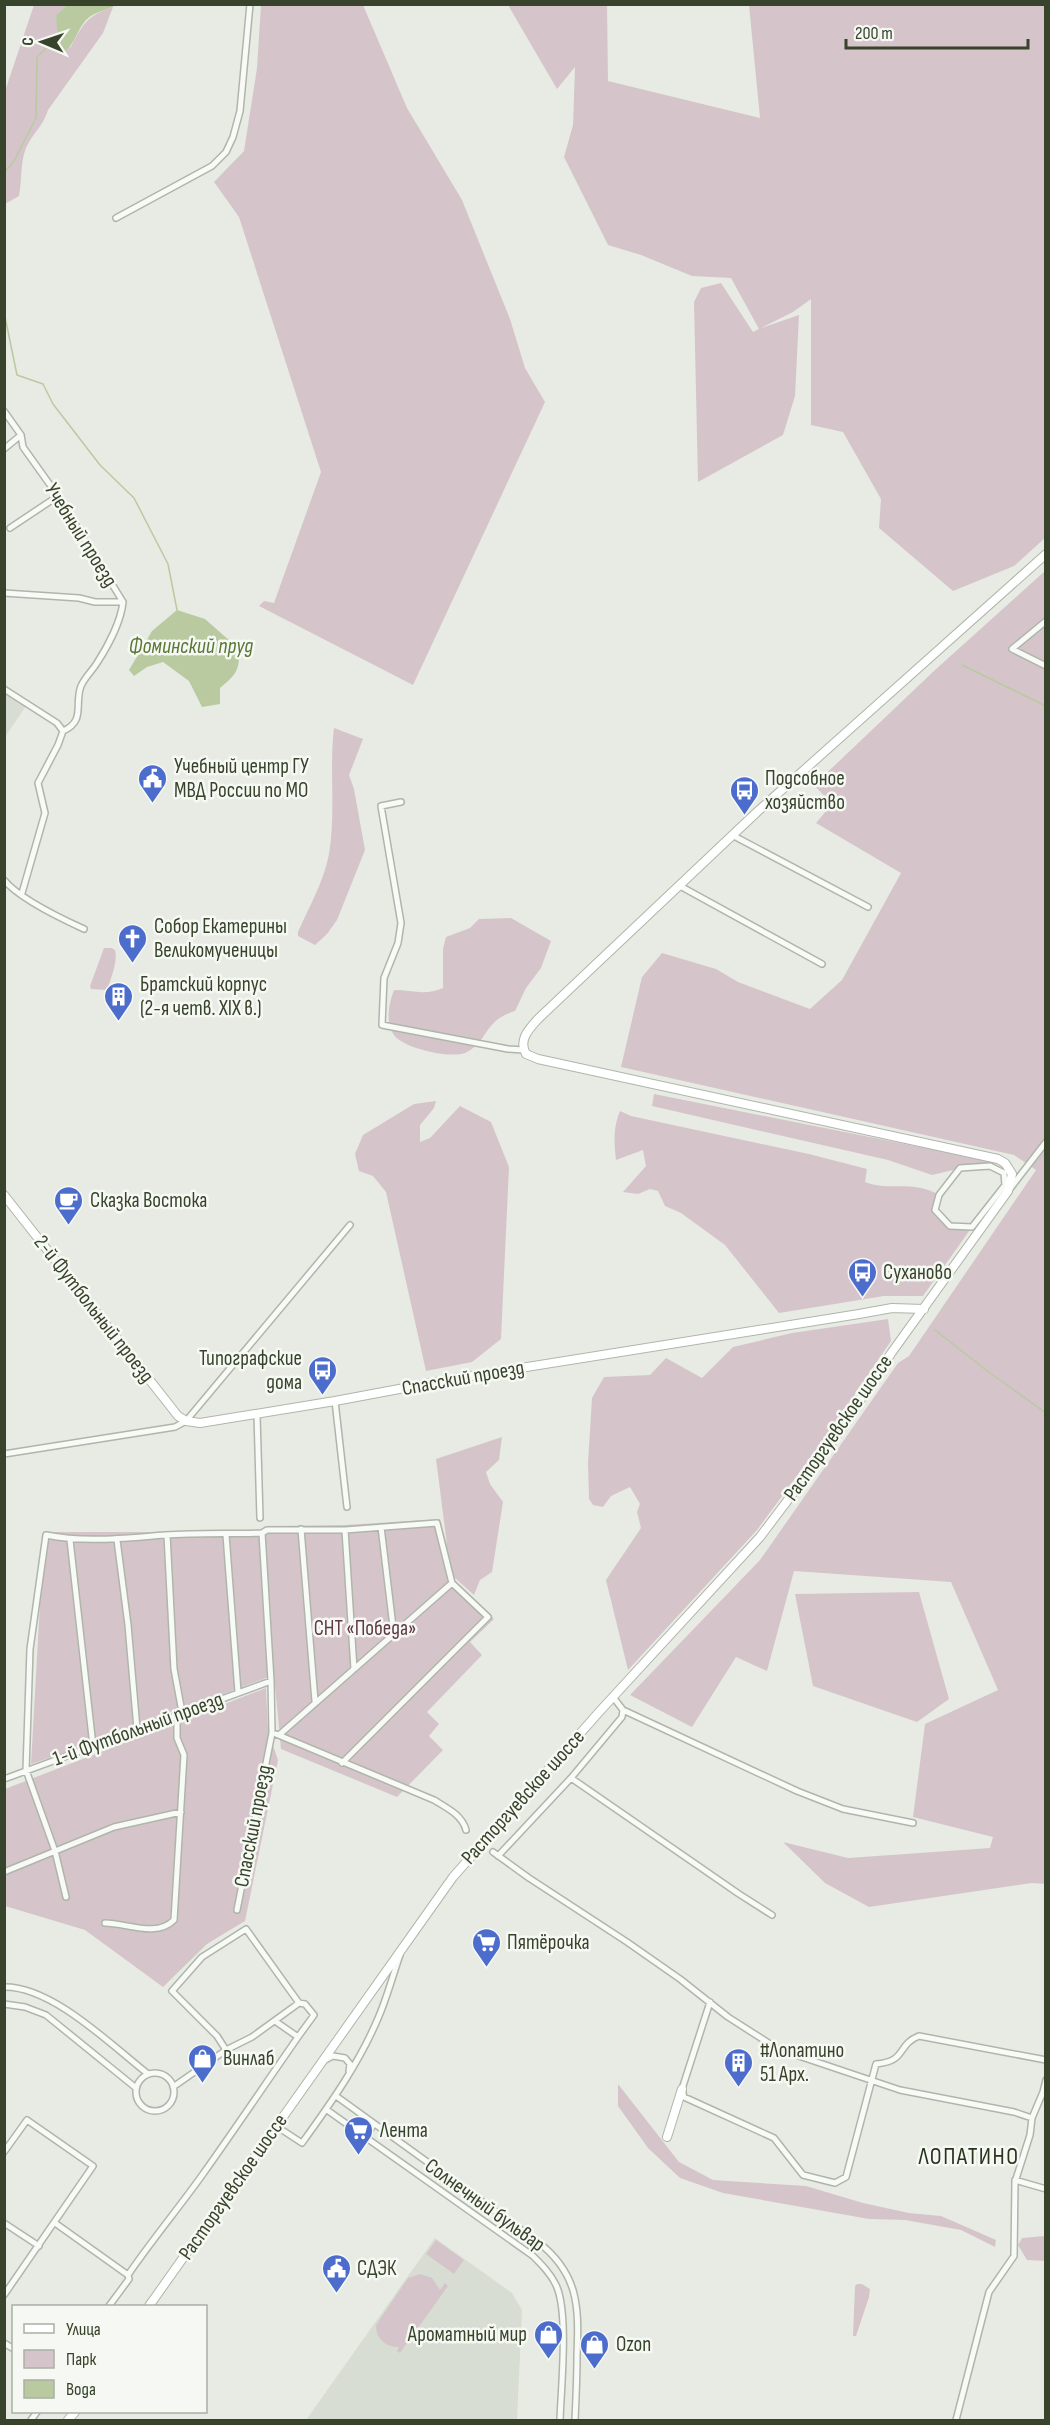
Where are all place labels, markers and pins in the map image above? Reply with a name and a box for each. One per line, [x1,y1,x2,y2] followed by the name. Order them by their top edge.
[174,754,309,803] place label: Учебный центр ГУ МВД России по МО
[137,762,169,804] public building icon: Учебный центр ГУ МВД России по МО
[765,766,845,815] place label: Подсобное хозяйство
[728,774,760,816] bus stop icon: Подсобное хозяйство
[154,914,287,963] place label: Собор Екатерины Великомученицы
[117,922,149,964] church icon: Собор Екатерины Великомученицы
[140,972,267,1021] place label: Братский корпус (2-я четв. XIX в.)
[103,980,135,1022] building icon: Братский корпус (2-я четв. XIX в.)
[53,1184,85,1226] cafe icon: Сказка Востока
[90,1188,207,1213] place label: Сказка Востока
[846,1256,878,1298] bus stop icon: Суханово
[883,1260,952,1285] place label: Суханово
[199,1346,302,1395] place label: Типографские дома
[307,1354,339,1396] bus stop icon: Типографские дома
[470,1926,502,1968] supermarket icon: Пятёрочка
[507,1930,590,1955] place label: Пятёрочка
[760,2038,844,2087] place label: #Лопатино 51 Арх.
[186,2042,218,2084] shop icon: Винлаб
[223,2046,274,2071] place label: Винлаб
[723,2046,755,2088] building icon: #Лопатино 51 Арх.
[343,2114,375,2156] supermarket icon: Лента
[379,2118,428,2143] place label: Лента
[320,2252,352,2294] public building icon: СДЭК
[357,2256,397,2281] place label: СДЭК
[532,2318,564,2360] shop icon: Ароматный мир
[407,2322,527,2347] place label: Ароматный мир
[579,2328,611,2370] shop icon: Ozon
[616,2332,651,2357] place label: Ozon

